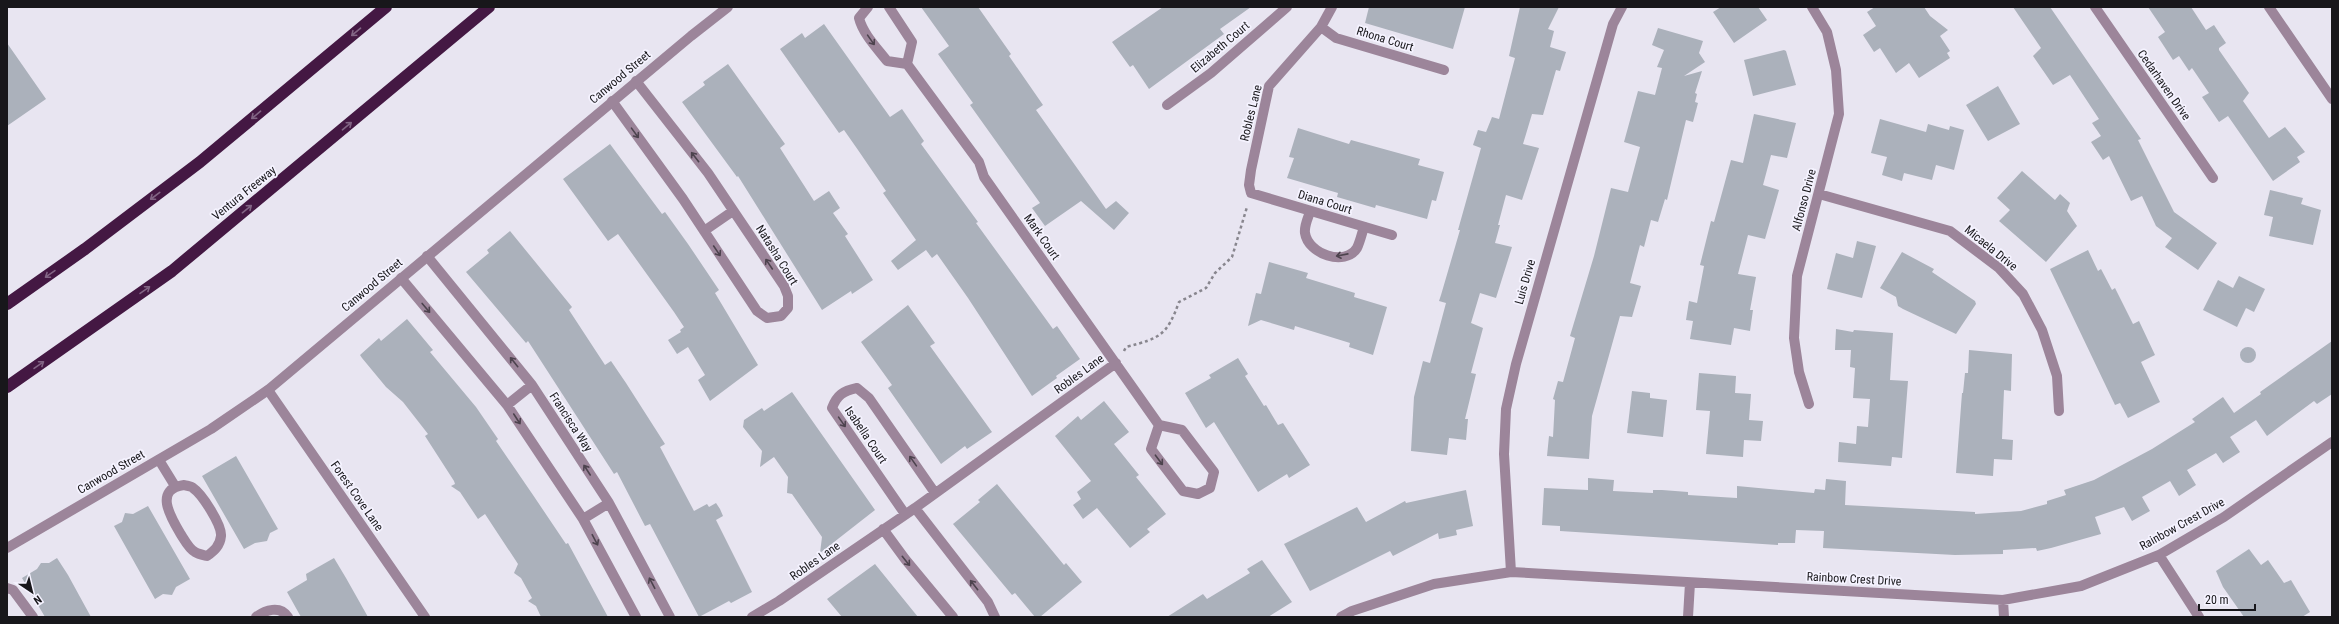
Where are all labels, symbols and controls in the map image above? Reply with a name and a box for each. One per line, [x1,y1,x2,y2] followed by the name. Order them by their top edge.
[1188,18,1253,76] street label: Elizabeth Court
[1355,24,1416,54] street label: Rhona Court
[351,28,361,37] one-way arrow
[867,34,875,45] one-way arrow
[587,47,654,106] street label: Canwood Street
[2135,47,2194,123] street label: Cedarhaven Drive
[1237,83,1265,143] street label: Robles Lane
[251,111,261,120] one-way arrow
[342,122,352,131] one-way arrow
[631,127,639,138] one-way arrow
[691,151,699,162] one-way arrow
[209,163,279,223] street label: Ventura Freeway
[1789,167,1819,232] street label: Alfonso Drive
[1296,187,1354,217] street label: Diana Court
[149,192,160,201] one-way arrow
[241,204,252,213] one-way arrow
[1021,211,1063,263] street label: Mark Court
[753,222,801,288] street label: Natasha Court
[1962,222,2021,274] street label: Micaela Drive
[713,245,721,256] one-way arrow
[1336,251,1349,259] one-way arrow
[339,255,406,314] street label: Canwood Street
[1512,258,1538,306] street label: Luis Drive
[765,259,773,270] one-way arrow
[45,270,56,278] one-way arrow
[139,285,150,294] one-way arrow
[422,302,431,313] one-way arrow
[1051,351,1107,397] street label: Robles Lane
[510,357,519,368] one-way arrow
[33,361,44,369] one-way arrow
[547,390,595,454] street label: Francisca Way
[842,404,890,467] street label: Isabella Court
[513,413,521,424] one-way arrow
[838,416,846,427] one-way arrow
[75,447,147,497] street label: Canwood Street
[1155,454,1163,465] one-way arrow
[909,456,917,467] one-way arrow
[328,459,386,534] street label: Forest Cove Lane
[583,465,591,476] one-way arrow
[2137,495,2227,553] street label: Rainbow Crest Drive
[591,534,599,546] one-way arrow
[787,538,843,583] street label: Robles Lane
[902,555,911,566] one-way arrow
[1806,570,1902,588] street label: Rainbow Crest Drive
[12,572,52,612] north arrow
[648,577,655,589] one-way arrow
[970,579,978,590] one-way arrow
[2199,586,2255,612] scale bar
[31,593,44,607] text: N
[2205,593,2229,607] text: 20 m

